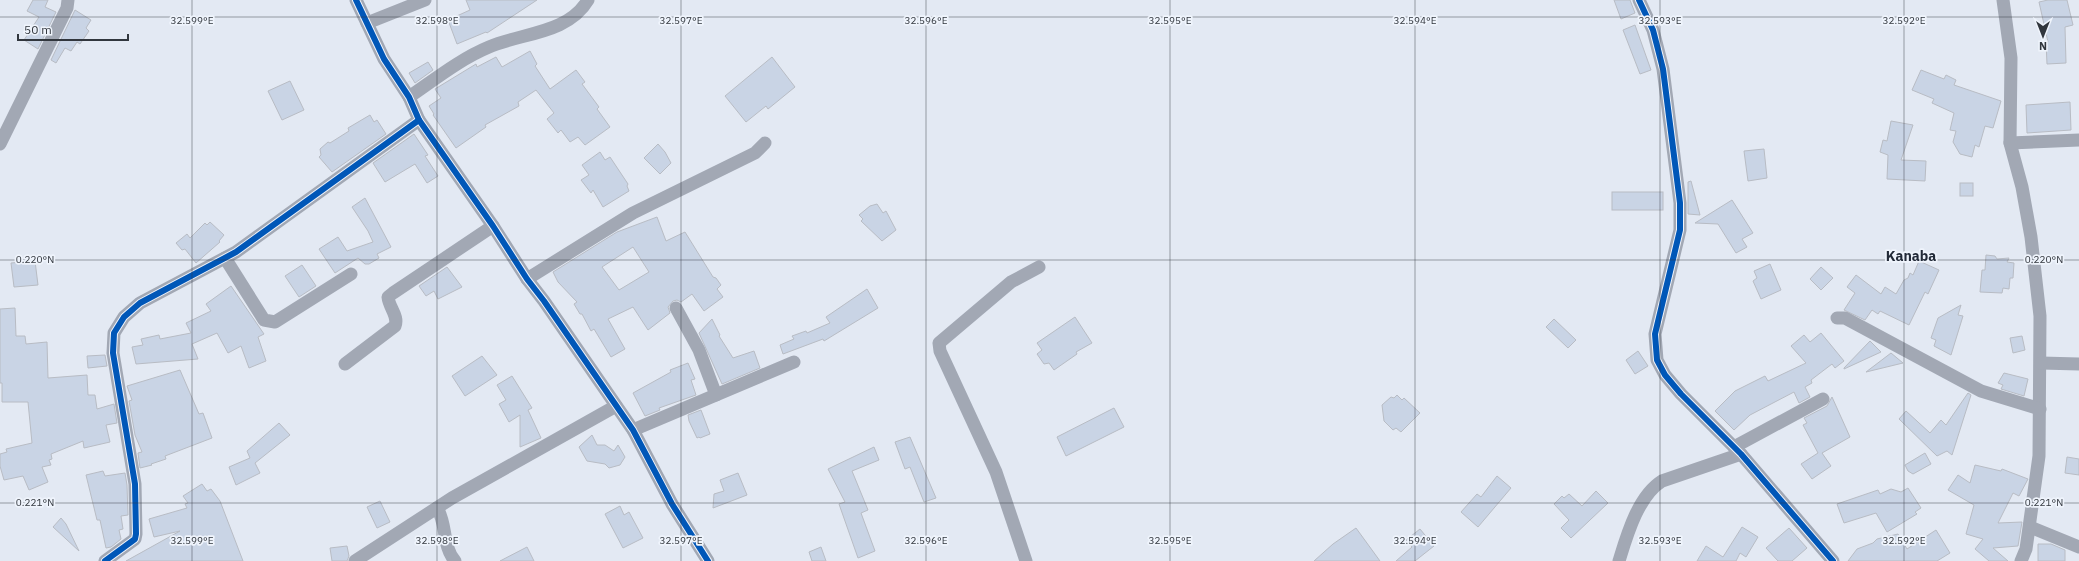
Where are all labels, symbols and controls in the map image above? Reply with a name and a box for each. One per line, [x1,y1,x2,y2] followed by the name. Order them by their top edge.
[170,14,214,27] text: 32.599°E
[415,14,459,27] text: 32.598°E
[659,14,703,27] text: 32.597°E
[904,14,948,27] text: 32.596°E
[1148,14,1192,27] text: 32.595°E
[1393,14,1437,27] text: 32.594°E
[1638,14,1682,27] text: 32.593°E
[1882,14,1926,27] text: 32.592°E
[18,16,128,42] scale bar
[2023,16,2063,56] north arrow
[24,22,52,37] text: 50 m
[2039,39,2047,53] text: N
[1886,247,1936,265] district label: Kanaba
[16,253,54,266] text: 0.220°N
[2025,253,2063,266] text: 0.220°N
[16,496,54,509] text: 0.221°N
[2025,496,2063,509] text: 0.221°N
[170,534,214,547] text: 32.599°E
[415,534,459,547] text: 32.598°E
[659,534,703,547] text: 32.597°E
[904,534,948,547] text: 32.596°E
[1148,534,1192,547] text: 32.595°E
[1393,534,1437,547] text: 32.594°E
[1638,534,1682,547] text: 32.593°E
[1882,534,1926,547] text: 32.592°E

